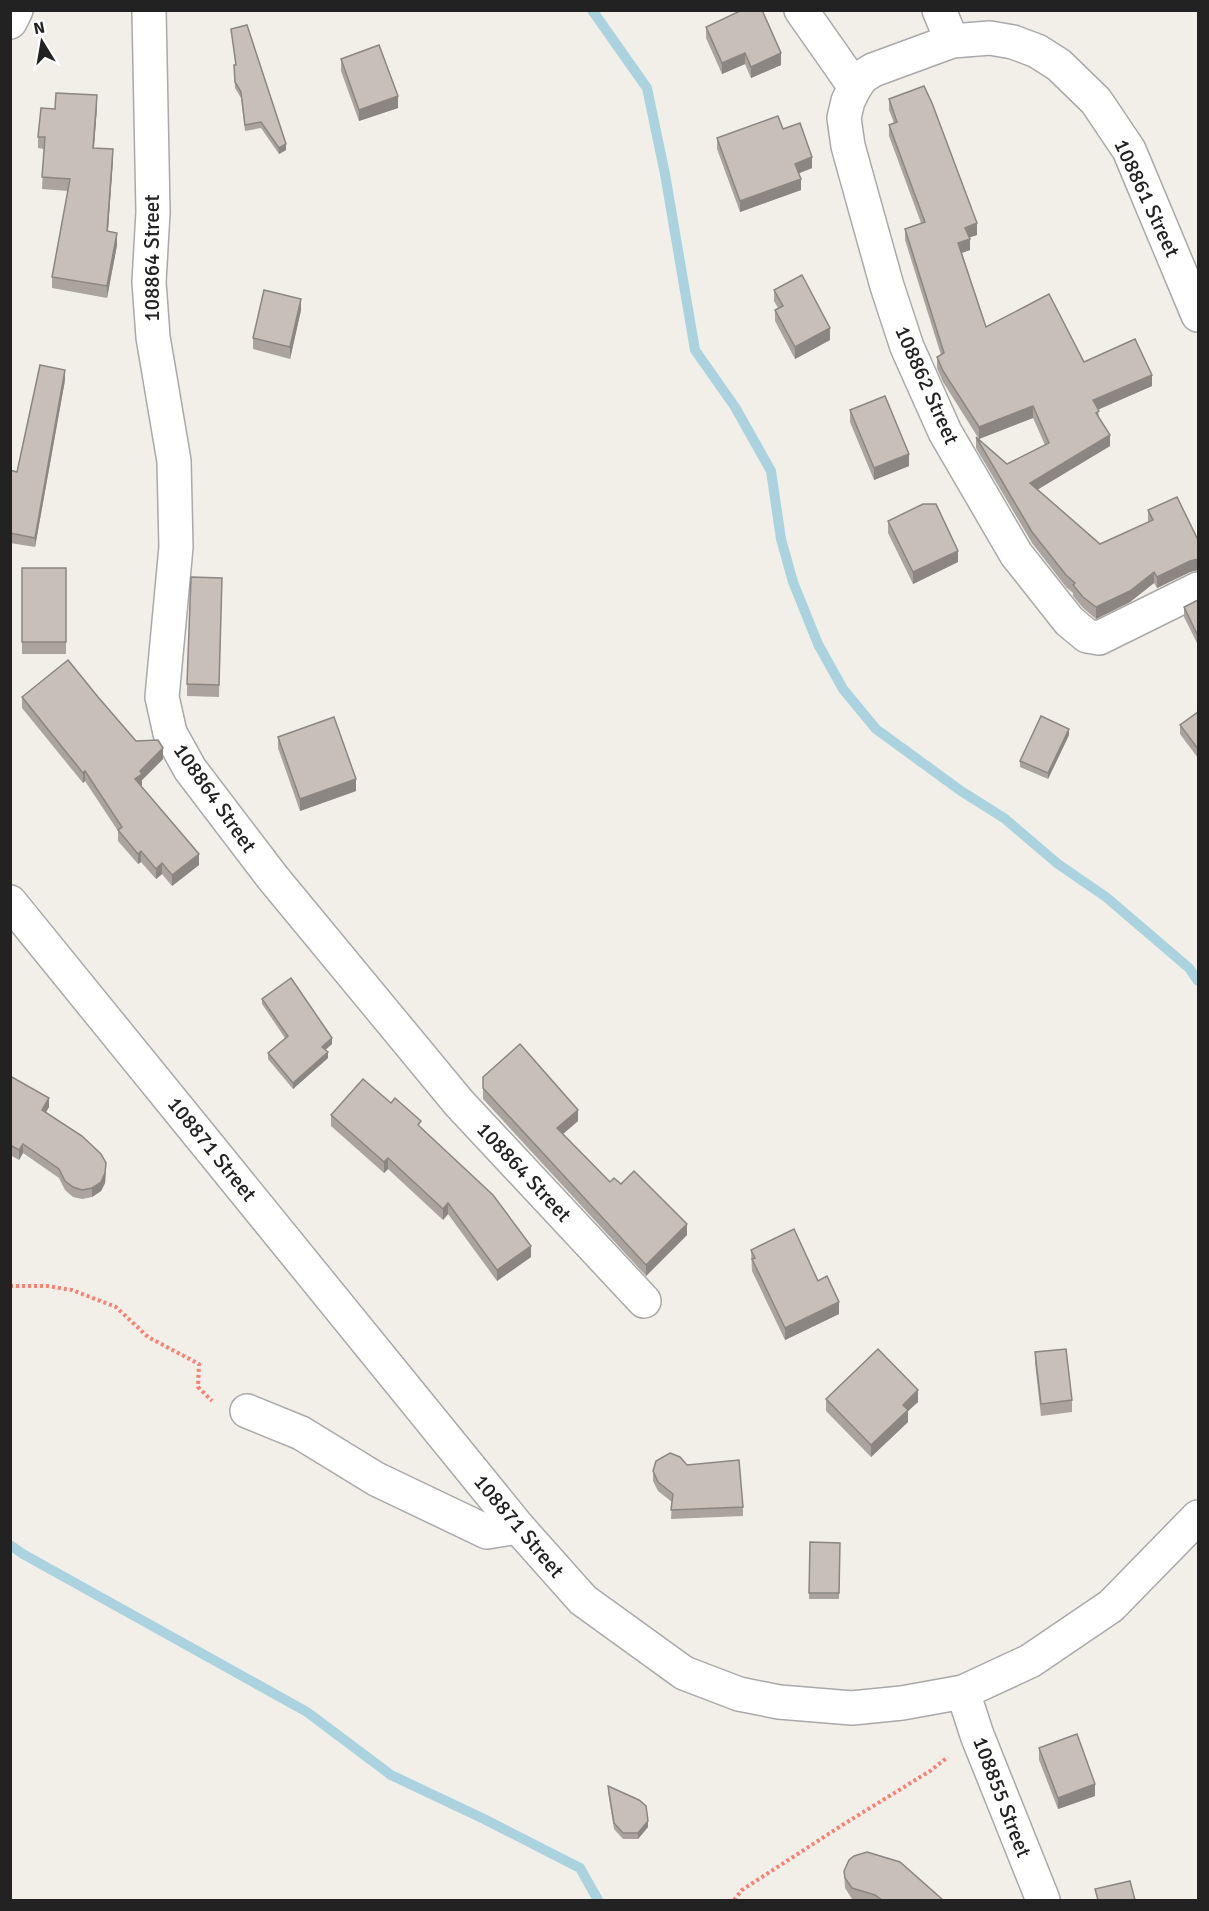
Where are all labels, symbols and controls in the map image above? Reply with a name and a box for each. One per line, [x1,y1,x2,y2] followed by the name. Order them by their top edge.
[12,12,72,72] north arrow
[32,17,47,39] text: N
[1108,135,1186,261] street label: 108861 Street
[139,194,165,322] street label: 108864 Street
[889,322,965,448] street label: 108862 Street
[168,738,262,858] street label: 108864 Street
[162,1091,262,1207] street label: 108871 Street
[471,1117,577,1227] street label: 108864 Street
[468,1469,570,1583] street label: 108871 Street
[967,1733,1037,1861] street label: 108855 Street

